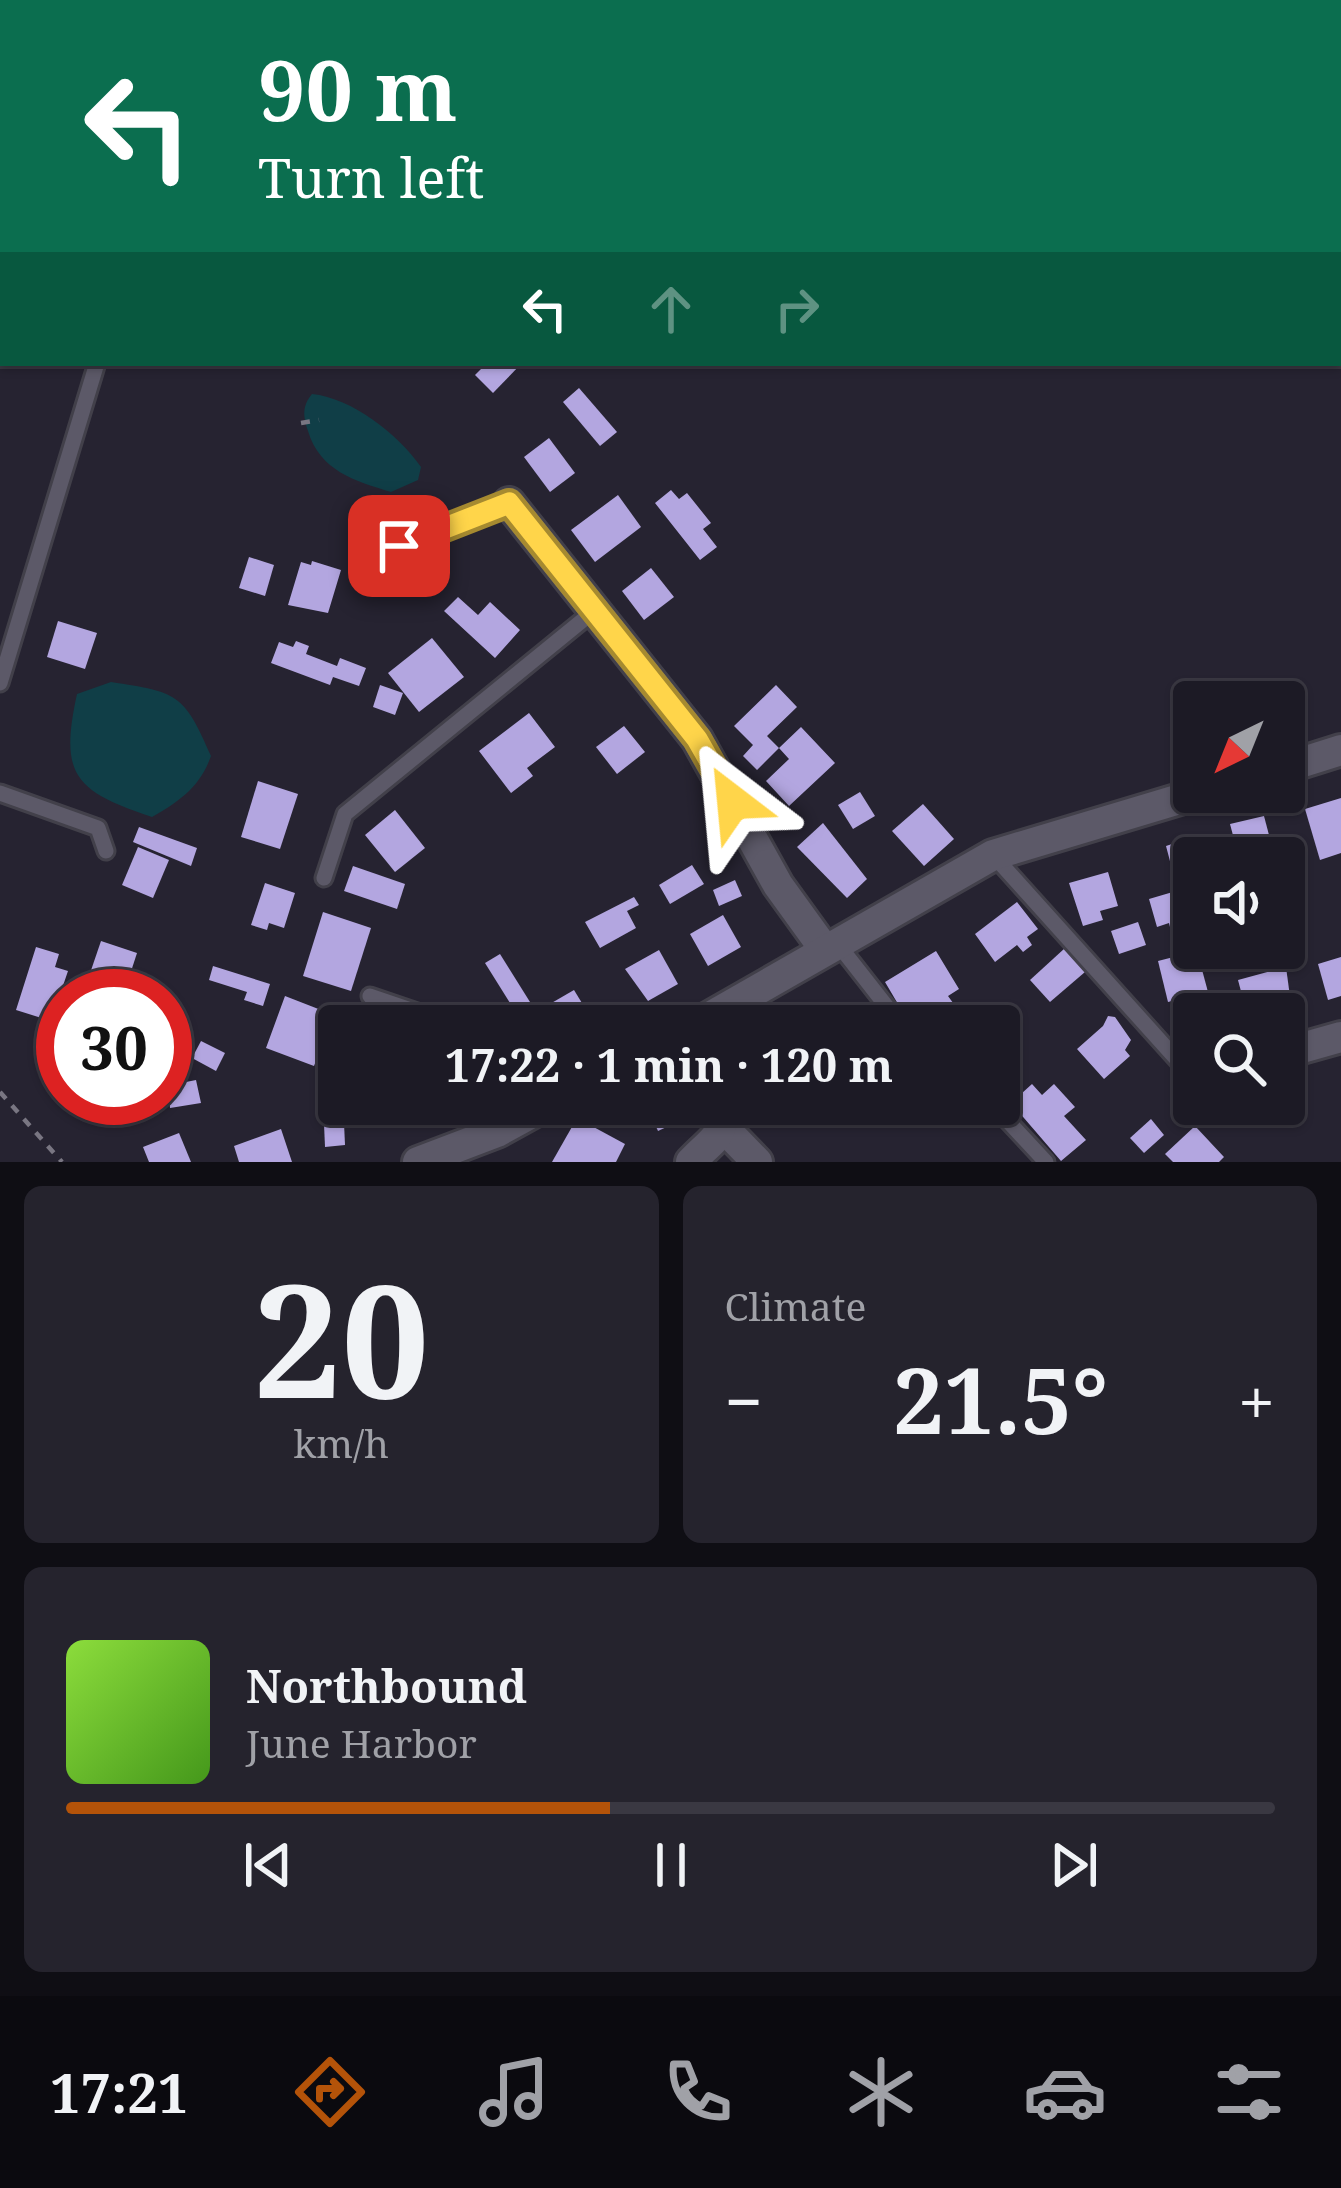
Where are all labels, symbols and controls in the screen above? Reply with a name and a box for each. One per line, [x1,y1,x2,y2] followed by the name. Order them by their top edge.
[258,31,458,146] text: 90 m
[60,48,216,204] icon: left
[258,140,484,214] text: Turn left
[512,276,578,342] icon: left
[638,276,704,342] icon: ahead
[764,276,830,342] icon: right
[348,495,450,597] pin
[366,513,432,579] icon: arrive
[1173,681,1305,813] north arrow
[1173,681,1305,1125] map controls
[670,739,796,865] position arrow
[1173,837,1305,969] button: sound
[36,969,192,1125] speed limit sign: 30
[1173,993,1305,1125] button: search
[445,1034,893,1095] text: 17:22 · 1 min · 120 m
[253,1231,429,1444] text: 20
[725,1279,866,1332] text: Climate
[893,1338,1108,1460] text: 21.5°
[725,1355,763,1445] text: −
[1238,1355,1275,1445] text: +
[293,1416,389,1469] text: km/h
[246,1655,527,1716] text: Northbound
[246,1716,477,1769] text: June Harbor
[235,1832,301,1898] icon: previous
[638,1832,704,1898] icon: pause
[1041,1832,1107,1898] icon: next
[288,2050,372,2134] icon: directions
[472,2050,556,2134] icon: music
[656,2050,740,2134] icon: phone
[839,2050,923,2134] icon: climate
[1023,2050,1107,2134] icon: car
[1207,2050,1291,2134] icon: filters
[50,2055,188,2129] text: 17:21

